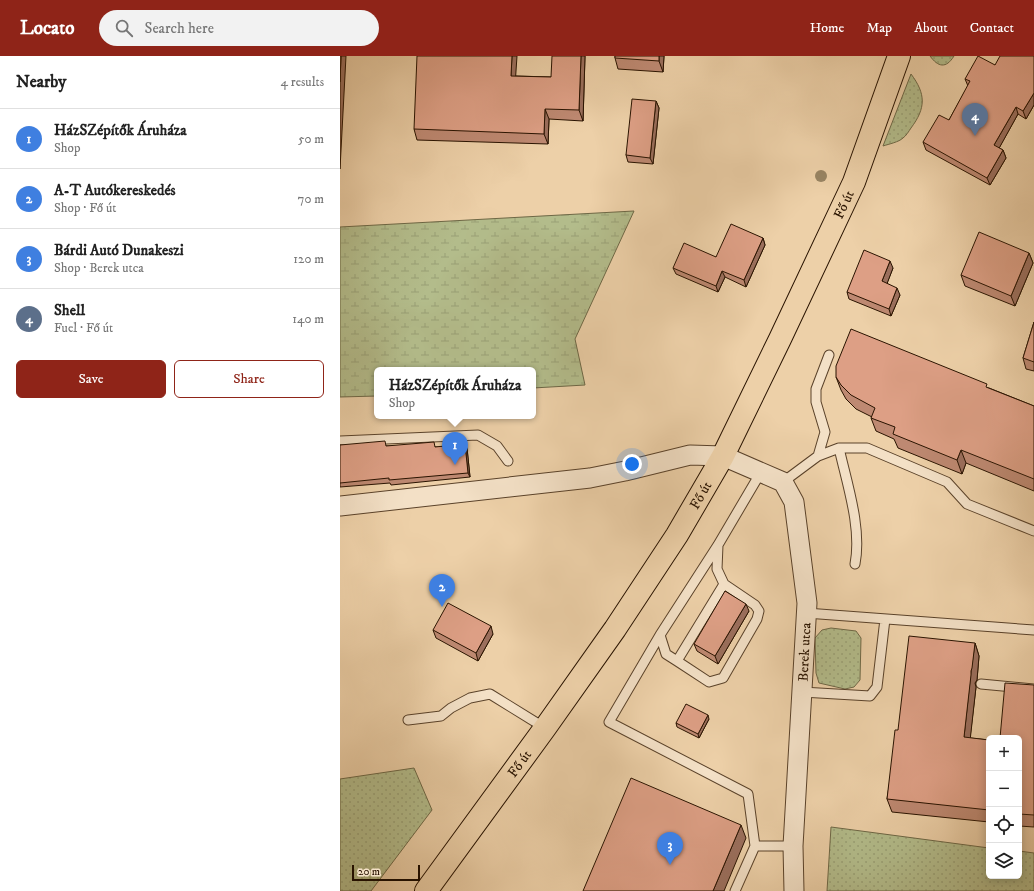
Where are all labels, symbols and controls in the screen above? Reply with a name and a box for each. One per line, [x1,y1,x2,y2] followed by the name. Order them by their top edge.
[99,10,379,46] search box
[20,17,75,40] text: Locato
[113,17,135,39] icon: search
[145,19,214,38] text: Search here
[810,19,844,37] text: Home
[866,19,892,37] text: Map
[914,19,948,37] text: About
[970,19,1014,37] text: Contact
[16,71,66,93] text: Nearby
[281,74,324,90] text: 4 results
[962,103,988,136] pin: 4
[54,121,187,140] text: HázSZépítők Áruháza
[27,131,31,147] text: 1
[298,131,324,147] text: 50 m
[54,140,80,156] text: Shop
[54,181,176,200] text: A-T Autókereskedés
[830,187,859,222] street label: Fő út
[26,191,32,207] text: 2
[298,191,324,207] text: 70 m
[54,200,116,216] text: Shop · Fő út
[54,241,184,260] text: Bárdi Autó Dunakeszi
[27,251,31,267] text: 3
[293,251,324,267] text: 120 m
[54,260,144,276] text: Shop · Berek utca
[54,301,85,320] text: Shell
[25,311,33,327] text: 4
[292,311,324,327] text: 140 m
[54,320,113,336] text: Fuel · Fő út
[16,360,166,398] button: Save
[174,360,324,398] button: Share
[374,367,536,419] popup
[389,376,521,395] text: HázSZépítők Áruháza
[389,395,415,411] text: Shop
[442,432,468,465] pin: 1
[622,454,642,474] your location
[686,478,717,513] street label: Fő út
[429,574,455,607] pin: 2
[794,622,816,682] street label: Berek utca
[986,735,1022,879] map controls
[986,735,1022,771] button: +
[504,746,536,781] street label: Fő út
[986,771,1022,807] button: −
[986,807,1022,843] button: locate
[657,832,683,865] pin: 3
[986,843,1022,879] button: layers
[352,863,420,882] scale bar
[358,865,380,879] text: 20 m

